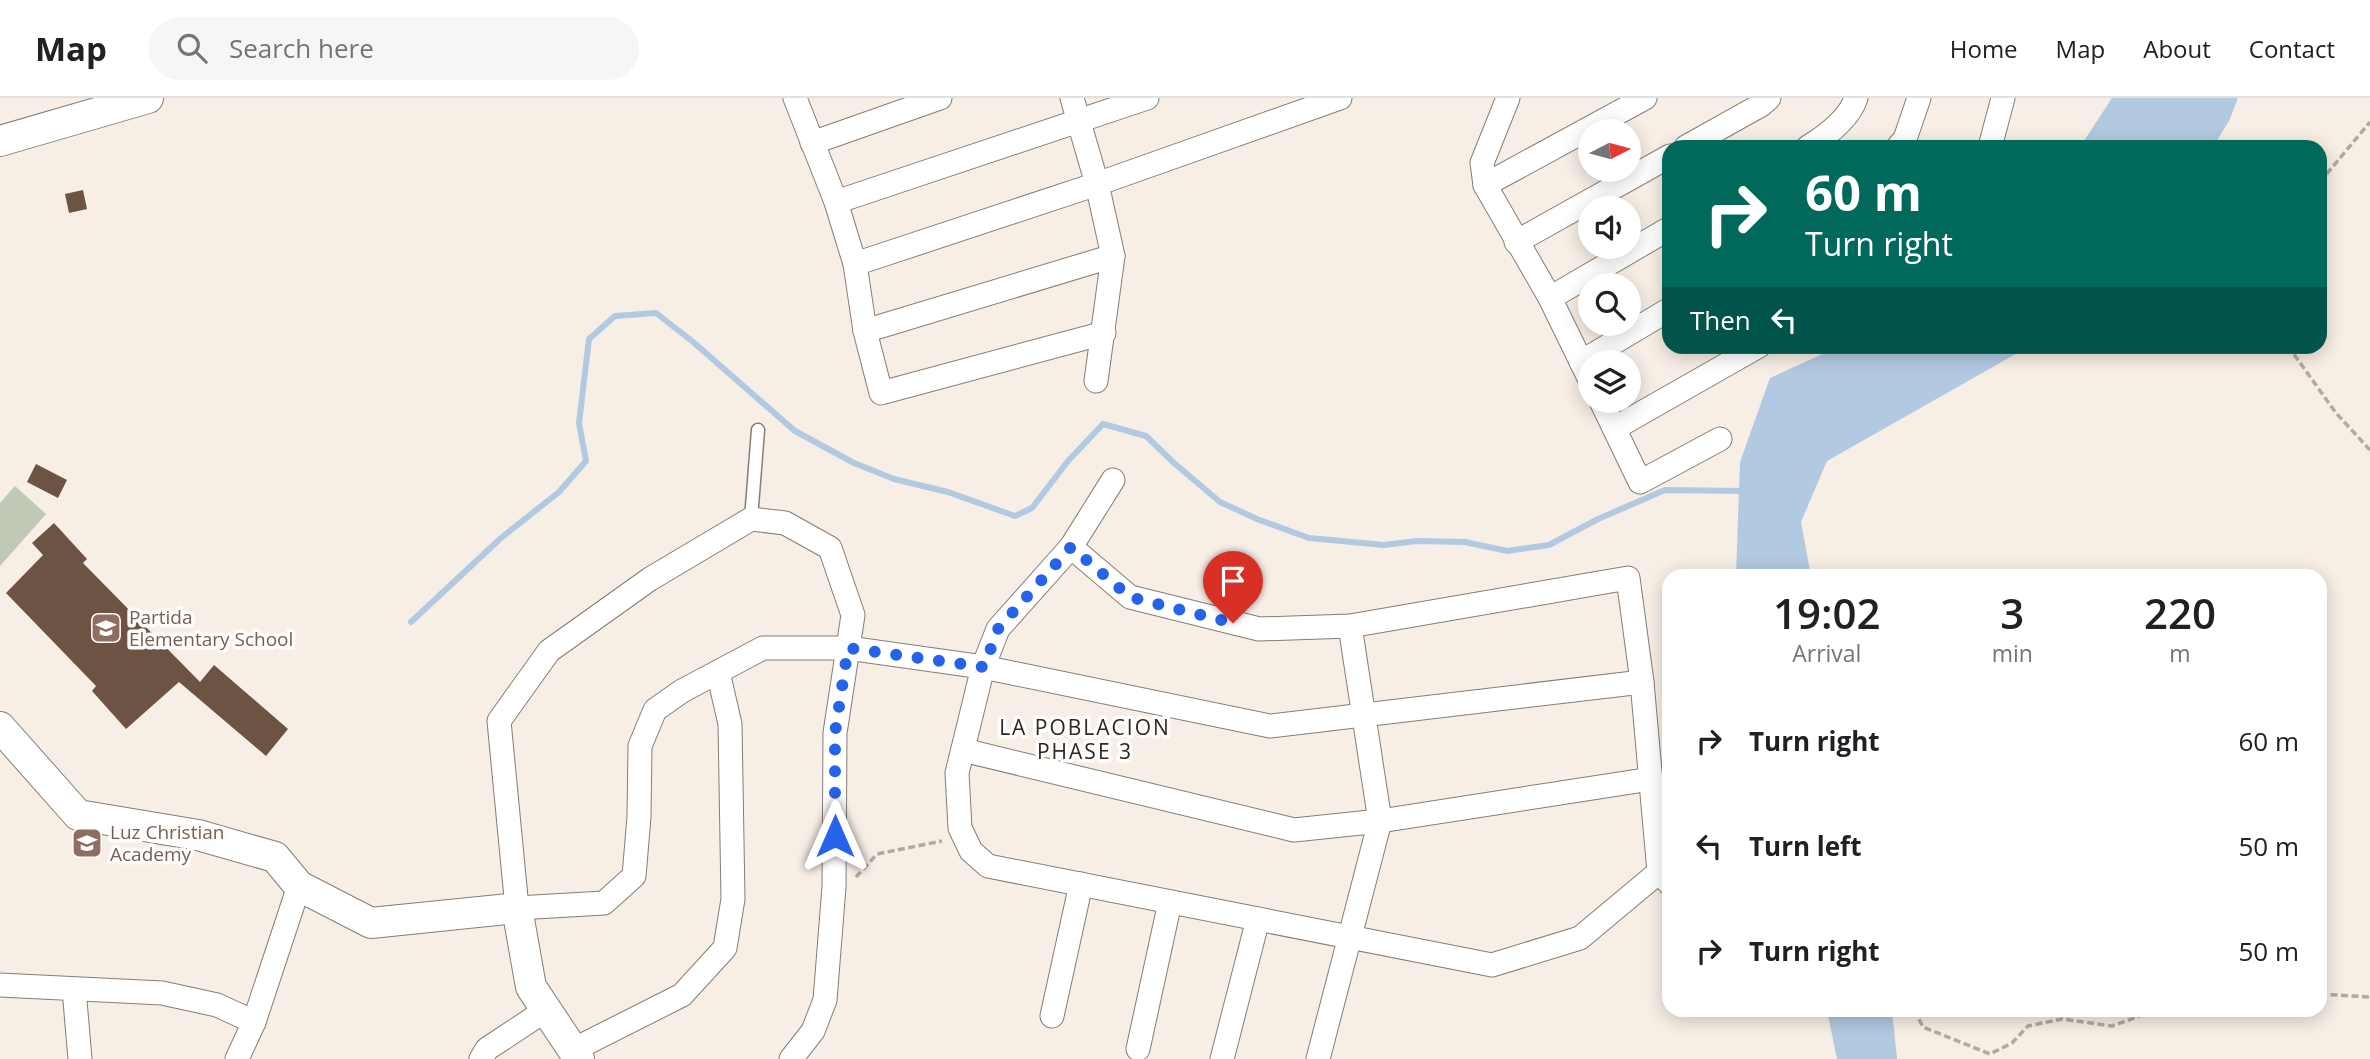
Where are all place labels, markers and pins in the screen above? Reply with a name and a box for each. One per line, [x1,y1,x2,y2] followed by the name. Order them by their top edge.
[1203,551,1263,623] pin
[129,604,293,652] place label: Partida Elementary School
[89,611,123,645] school or university icon: Partida Elementary School
[110,819,224,867] place label: Luz Christian Academy
[70,826,104,860] school or university icon: Luz Christian Academy

